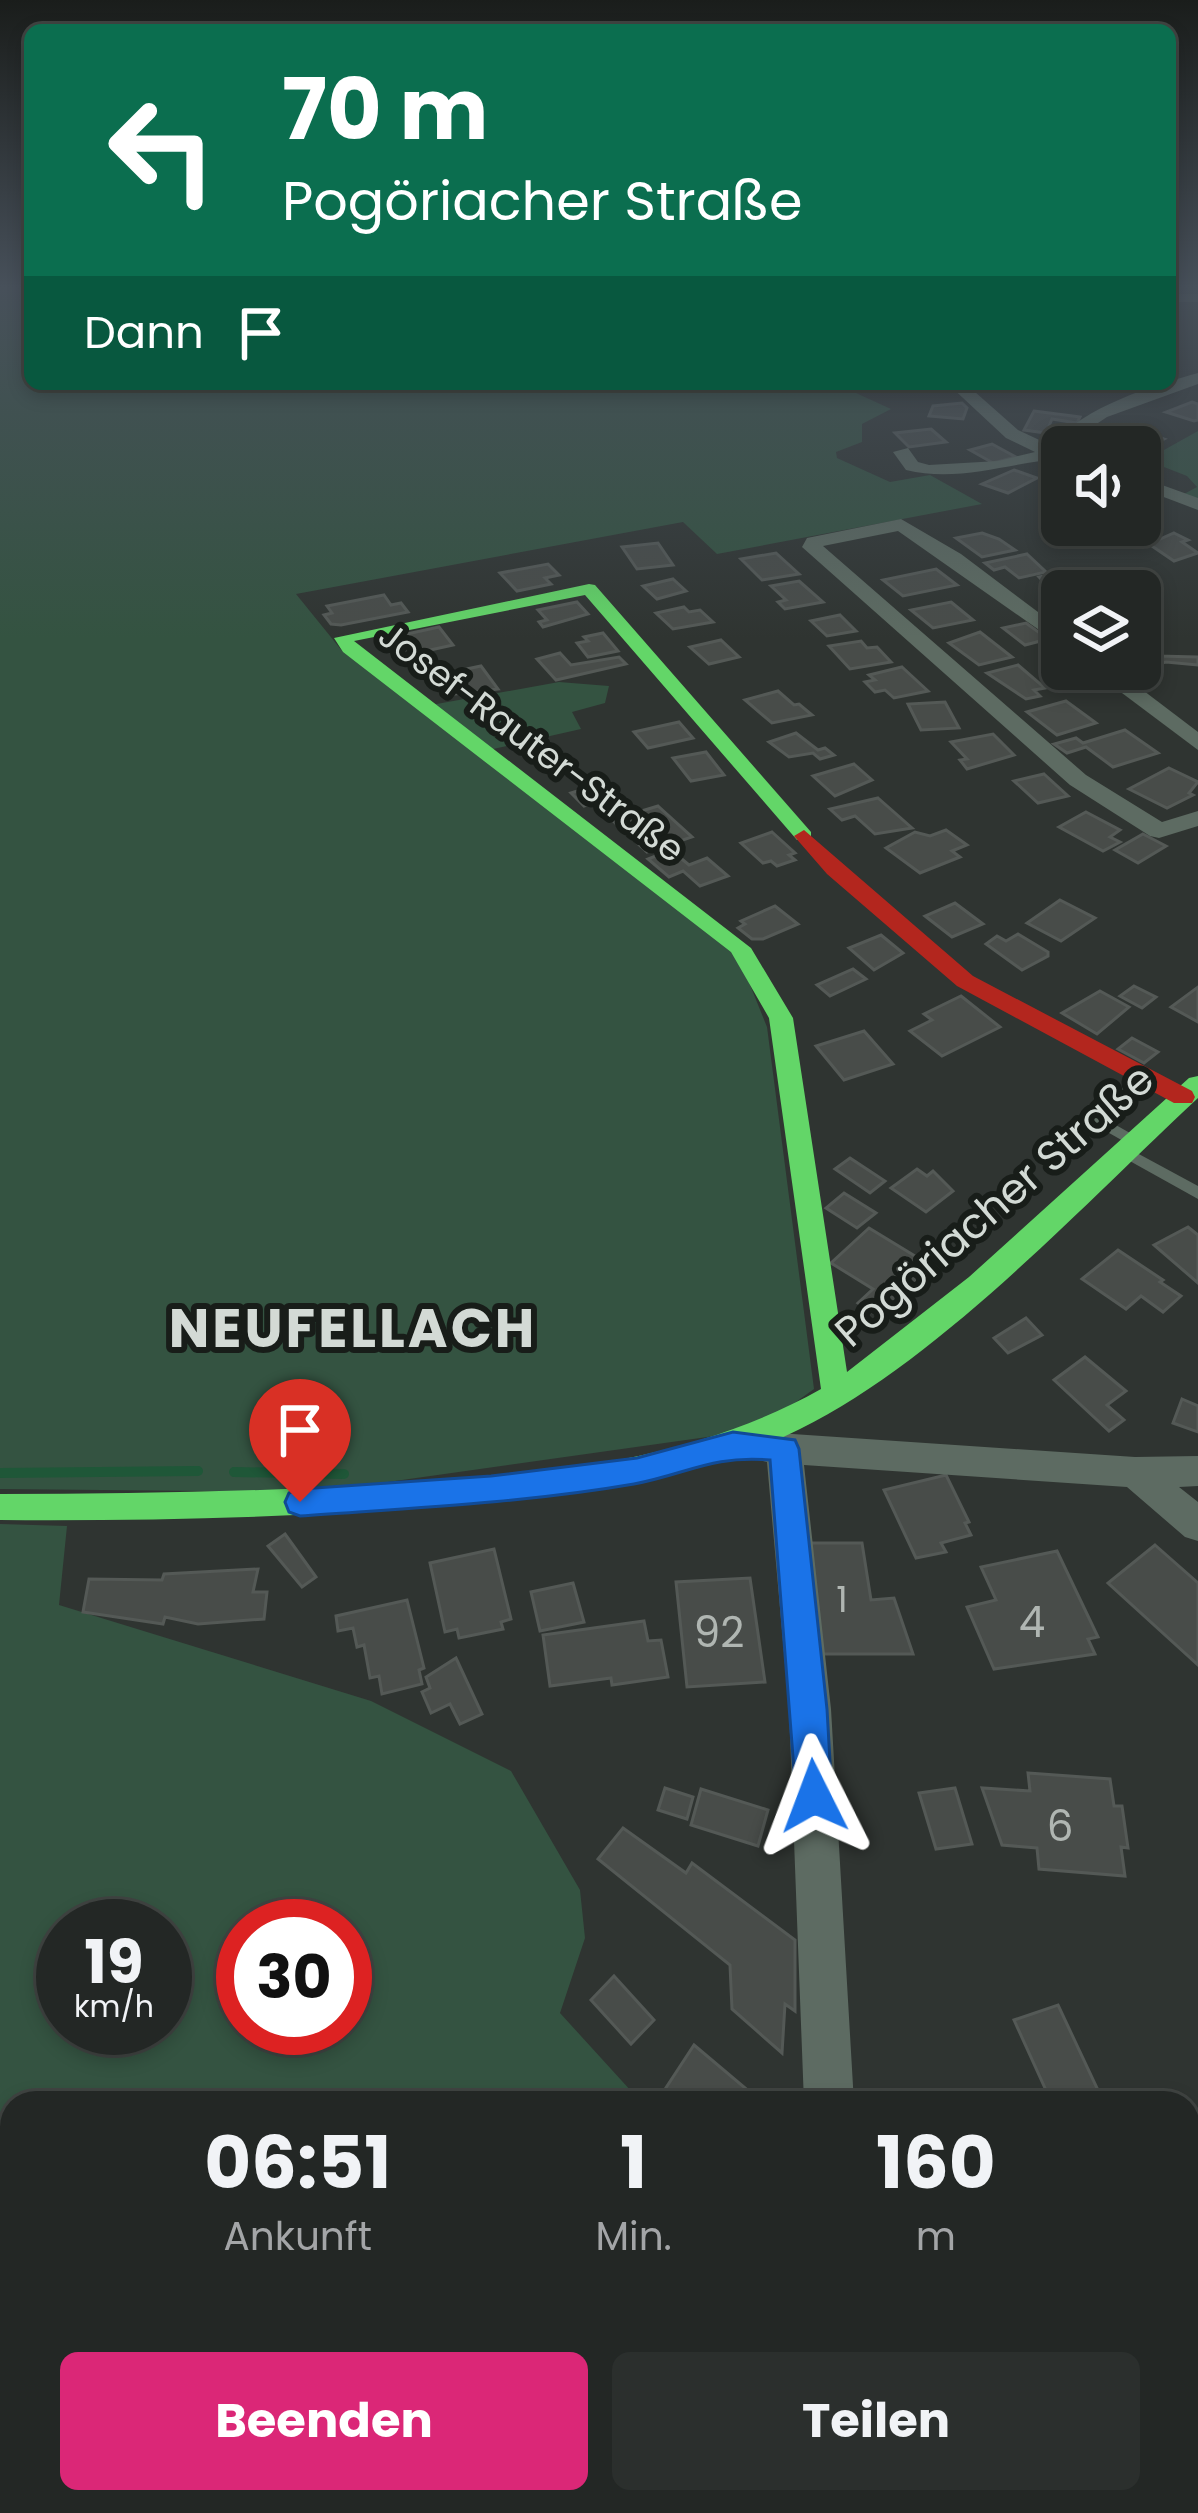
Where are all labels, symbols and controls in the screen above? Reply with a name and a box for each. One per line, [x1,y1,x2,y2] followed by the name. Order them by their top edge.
[282,51,488,168] text: 70 m
[84,72,240,228] icon: left
[282,163,802,239] text: Pogöriacher Straße
[228,300,294,366] icon: arrive
[84,301,204,364] text: Dann
[1041,426,1161,690] map controls
[1041,426,1161,546] button: sound
[1041,570,1161,690] button: layers
[368,610,695,875] street label: Josef-Rauter-Straße
[822,1050,1166,1360] street label: Pogöriacher Straße
[169,1290,537,1366] district label: NEUFELLACH
[249,1379,351,1502] pin
[267,1397,333,1463] icon: arrive
[836,1574,848,1625] house number: 1
[1019,1593,1045,1652] house number: 4
[694,1603,744,1662] house number: 92
[751,1733,877,1859] position arrow
[1047,1797,1073,1856] house number: 6
[216,1899,372,2055] speed limit sign: 30
[84,1920,144,2004] text: 19
[74,1985,154,2028] text: km/h
[204,2112,391,2213] text: 06:51
[620,2112,647,2213] text: 1
[876,2112,996,2213] text: 160
[224,2209,372,2264] text: Ankunft
[595,2209,672,2264] text: Min.
[916,2209,956,2264] text: m
[60,2352,588,2490] button: Beenden
[612,2352,1140,2490] button: Teilen

